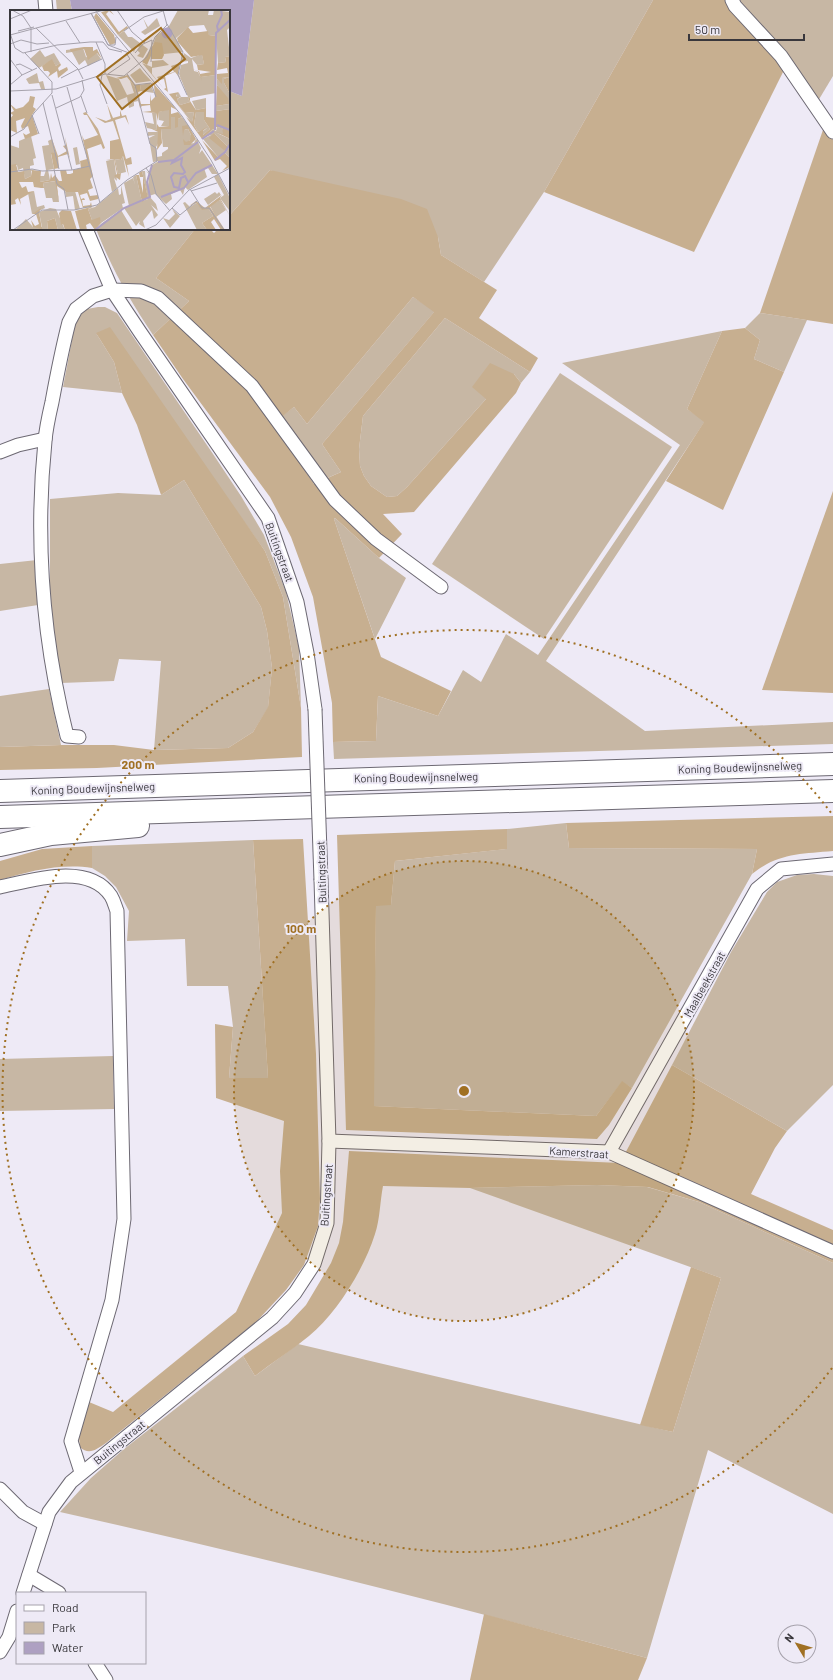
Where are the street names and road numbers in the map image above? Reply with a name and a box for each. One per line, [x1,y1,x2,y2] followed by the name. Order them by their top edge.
[263,520,297,584] street label: Buitingstraat
[678,758,802,776] street label: Koning Boudewijnsnelweg
[354,769,478,785] street label: Koning Boudewijnsnelweg
[31,779,155,797] street label: Koning Boudewijnsnelweg
[313,841,329,903] street label: Buitingstraat
[681,949,727,1019] street label: Maalbeekstraat
[549,1143,609,1161] street label: Kamerstraat
[317,1163,335,1227] street label: Buitingstraat
[91,1417,147,1467] street label: Buitingstraat

